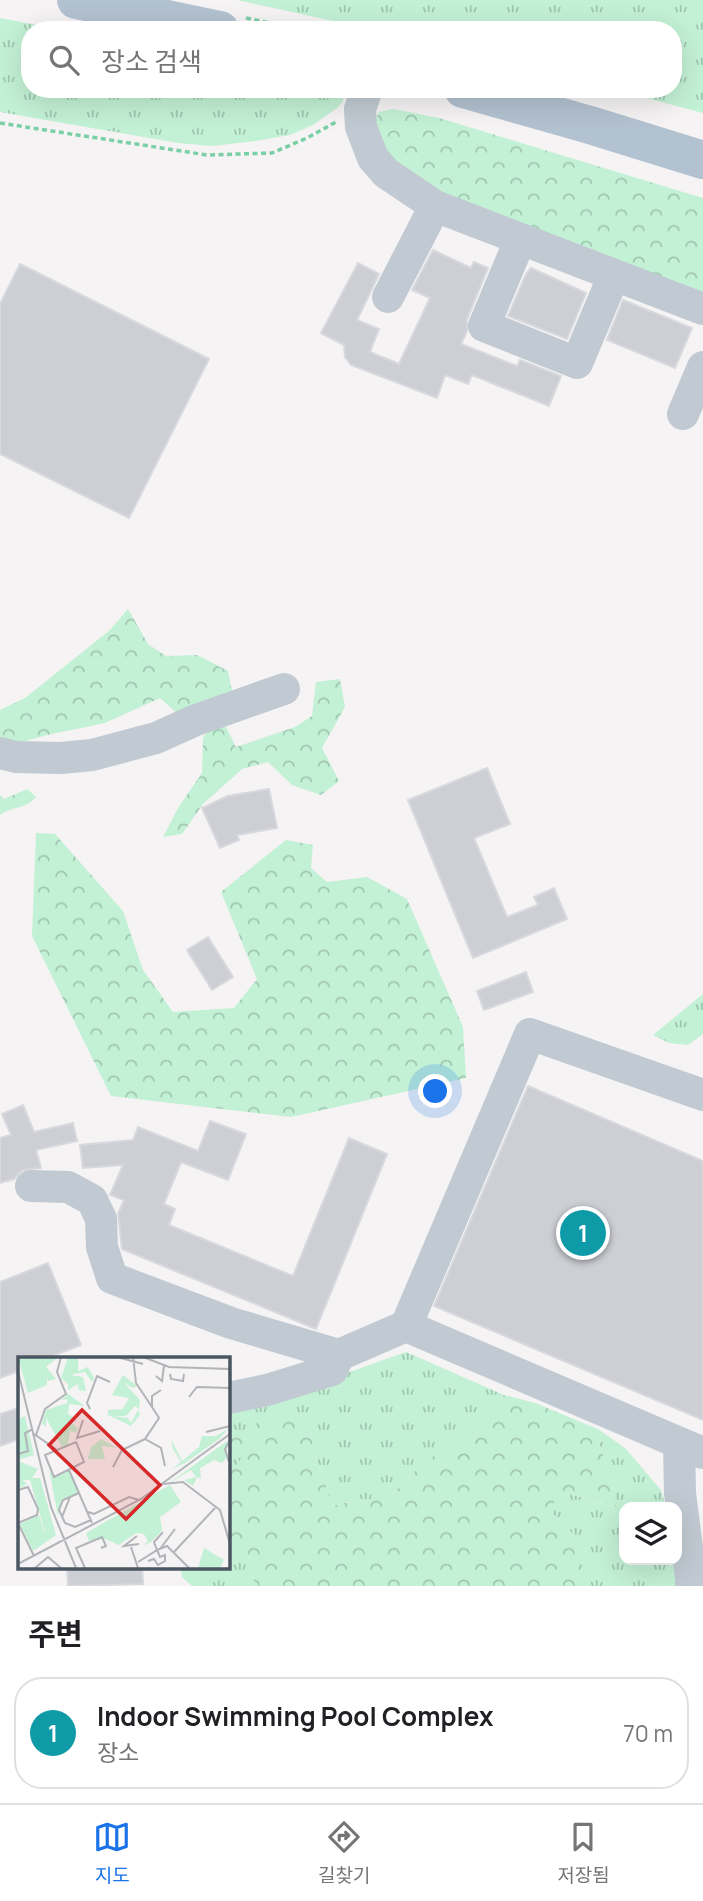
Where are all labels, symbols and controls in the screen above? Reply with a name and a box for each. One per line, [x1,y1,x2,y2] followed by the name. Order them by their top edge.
[21,21,682,98] search box
[45,41,83,79] icon: search
[101,43,202,79] text: 장소 검색
[418,1074,452,1108] your location
[560,1207,606,1259] pin: 1
[18,1357,229,1568] inset map
[619,1502,682,1565] map controls
[619,1502,682,1565] button: layers
[28,1613,83,1654] text: 주변
[97,1698,493,1734] text: Indoor Swimming Pool Complex
[48,1717,58,1749] text: 1
[623,1717,673,1749] text: 70 m
[97,1736,139,1768] text: 장소
[93,1818,131,1888] tab: 지도
[318,1818,370,1888] tab: 길찾기
[557,1818,610,1888] tab: 저장됨

